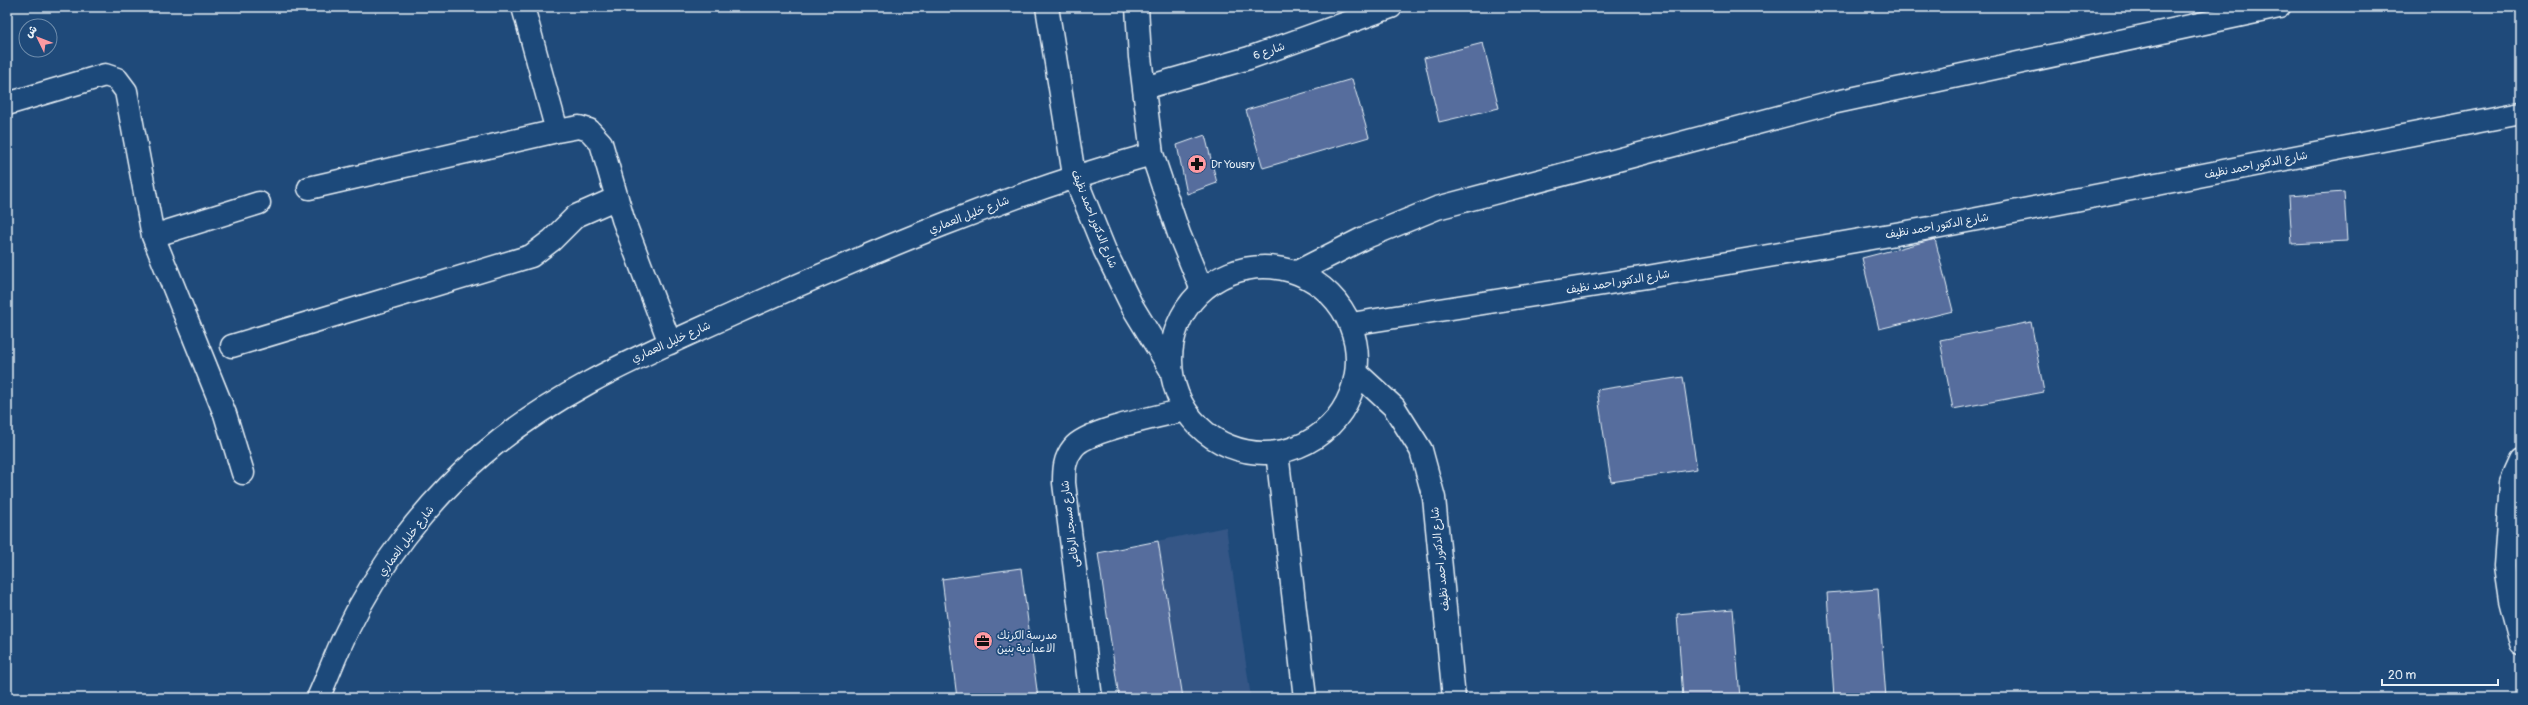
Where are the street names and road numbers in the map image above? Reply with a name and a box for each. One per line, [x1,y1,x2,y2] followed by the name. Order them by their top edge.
[1251,40,1287,64] street label: شارع 6
[2203,149,2309,183] street label: شارع الدكتور احمد نظيف
[1067,168,1120,271] street label: شارع الدكتور احمد نظيف
[927,194,1012,238] street label: شارع خليل العماري
[1884,211,1990,243] street label: شارع الدكتور احمد نظيف
[1565,267,1671,299] street label: شارع الدكتور احمد نظيف
[629,319,713,367] street label: شارع خليل العماري
[1058,479,1084,568] street label: شارع مسجد الرفاعى
[375,503,438,580] street label: شارع خليل العماري
[1428,506,1454,612] street label: شارع الدكتور احمد نظيف

